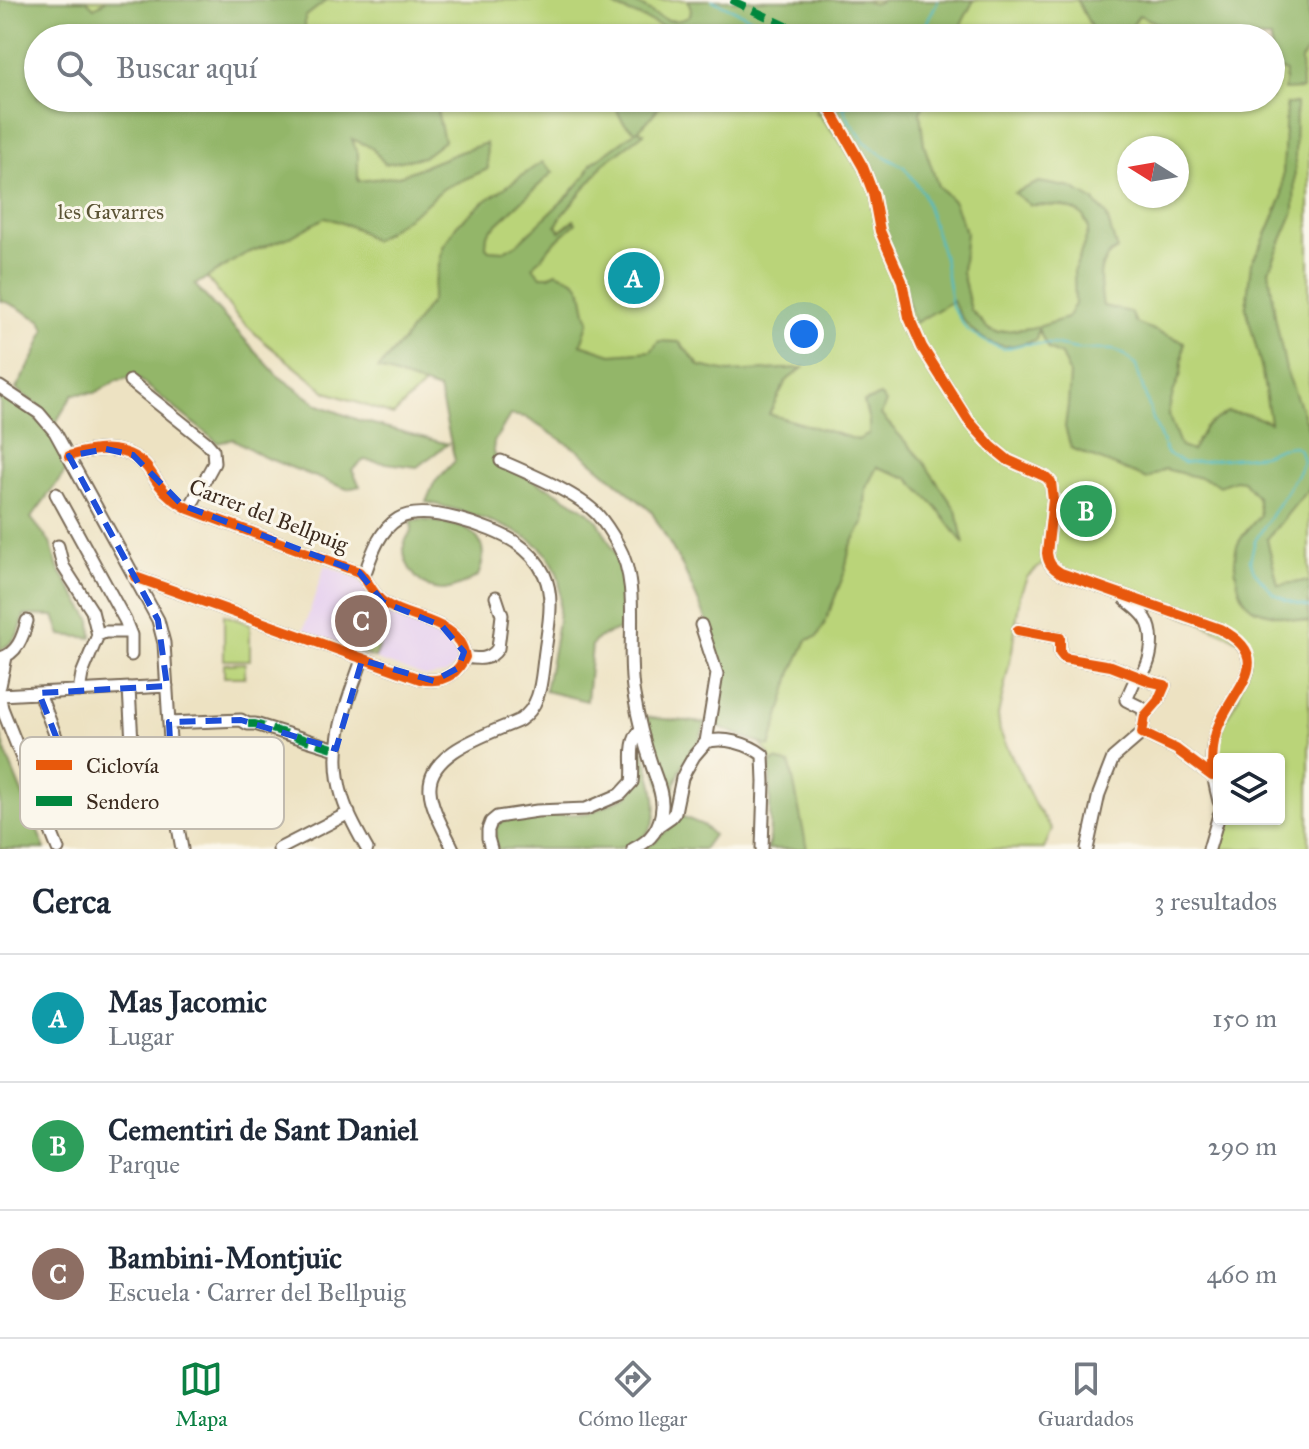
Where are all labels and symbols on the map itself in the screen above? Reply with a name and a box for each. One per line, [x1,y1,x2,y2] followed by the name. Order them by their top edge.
[1117,136,1189,208] north arrow
[58,198,164,225] park label: les Gavarres
[608,248,660,308] pin: A
[784,314,824,354] your location
[185,473,353,558] street label: Carrer del Bellpuig
[1060,481,1112,541] pin: B
[335,591,387,651] pin: C
[20,737,284,829] legend
[86,752,160,779] text: Ciclovía
[86,788,159,815] text: Sendero

